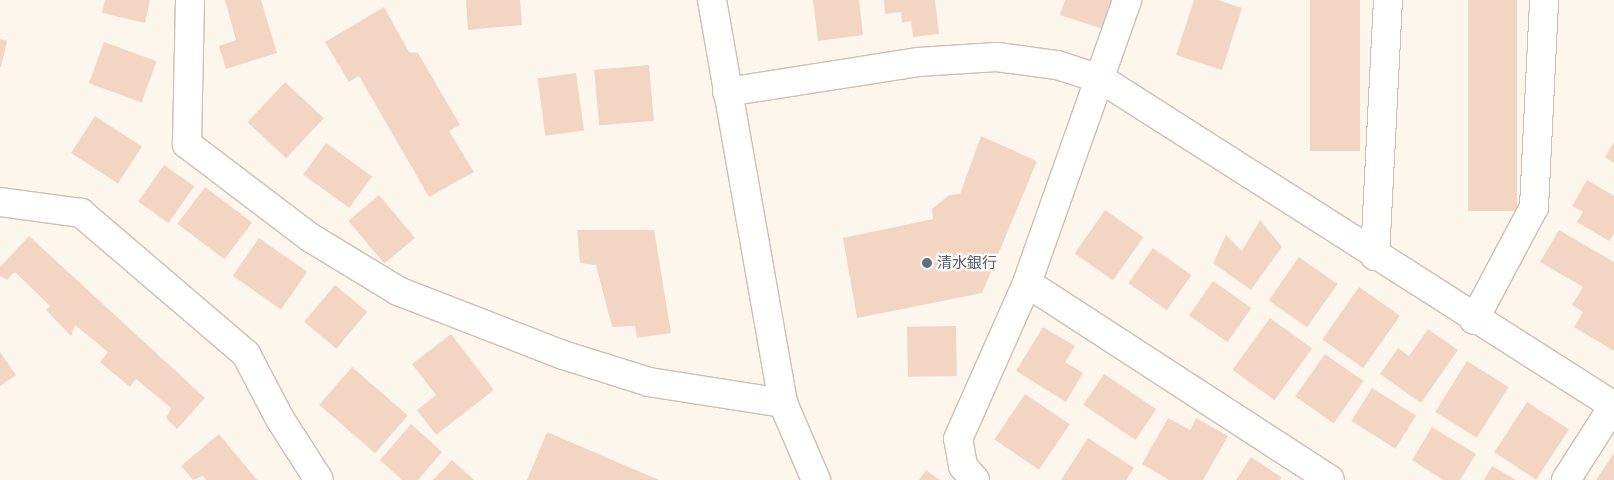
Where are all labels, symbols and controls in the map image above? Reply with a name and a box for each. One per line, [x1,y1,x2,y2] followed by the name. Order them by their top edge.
[937,254,997,272] place label: 清水銀行
[921,257,933,269] marker: 清水銀行

